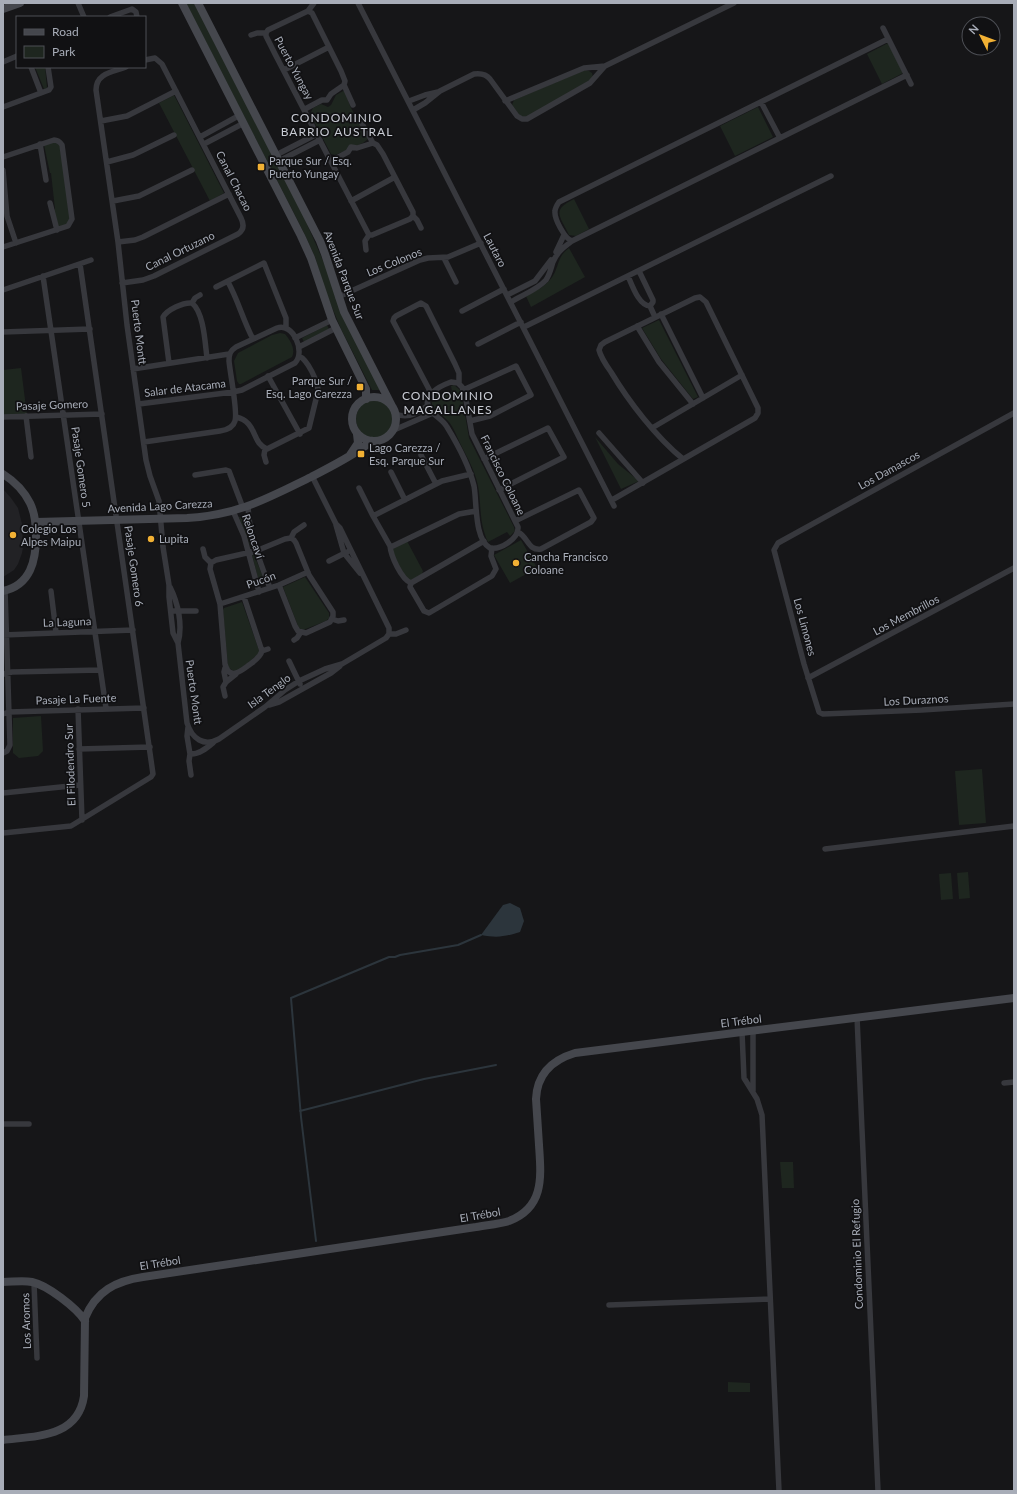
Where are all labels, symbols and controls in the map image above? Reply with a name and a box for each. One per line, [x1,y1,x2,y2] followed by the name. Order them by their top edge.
[16,16,146,68] legend
[961,16,1001,56] north arrow
[966,21,981,36] text: N
[52,24,79,39] text: Road
[272,34,317,102] street label: Puerto Yungay
[52,44,76,59] text: Park
[281,110,393,139] district label: CONDOMINIO BARRIO AUSTRAL
[214,149,255,213] street label: Canal Chacao
[269,154,352,180] place label: Parque Sur / Esq. Puerto Yungay
[256,162,266,172] marker: Parque Sur / Esq. Puerto Yungay
[143,228,217,273] street label: Canal Ortuzano
[322,229,367,321] street label: Avenida Parque Sur
[481,230,510,269] street label: Lautaro
[364,244,424,279] street label: Los Colonos
[129,299,150,366] street label: Puerto Montt
[266,374,352,400] place label: Parque Sur / Esq. Lago Carezza
[143,376,227,399] street label: Salar de Atacama
[355,382,365,392] marker: Parque Sur / Esq. Lago Carezza
[402,388,494,417] district label: CONDOMINIO MAGALLANES
[16,397,88,412] street label: Pasaje Gomero
[69,426,94,508] street label: Pasaje Gomero 5
[478,432,529,517] street label: Francisco Coloane
[369,441,444,467] place label: Lago Carezza / Esq. Parque Sur
[856,447,922,492] street label: Los Damascos
[356,449,366,459] marker: Lago Carezza / Esq. Parque Sur
[107,496,213,515] street label: Avenida Lago Carezza
[240,512,267,560] street label: Reloncaví
[21,522,81,548] place label: Colegio Los Alpes Maipu
[122,525,147,607] street label: Pasaje Gomero 6
[8,530,18,540] marker: Colegio Los Alpes Maipu
[159,532,189,545] place label: Lupita
[146,534,156,544] marker: Lupita
[524,550,608,576] place label: Cancha Francisco Coloane
[511,558,521,568] marker: Cancha Francisco Coloane
[244,568,277,591] street label: Pucón
[870,592,941,637] street label: Los Membrillos
[792,597,820,657] street label: Los Limones
[43,614,91,629] street label: La Laguna
[184,659,206,726] street label: Puerto Montt
[245,671,293,711] street label: Isla Tenglo
[35,691,117,706] street label: Pasaje La Fuente
[883,691,949,708] street label: Los Duraznos
[62,724,77,806] street label: El Filodendro Sur
[720,1012,762,1029] street label: El Trébol
[848,1199,865,1309] street label: Condominio El Refugio
[458,1205,501,1224] street label: El Trébol
[139,1253,181,1272] street label: El Trébol
[18,1292,33,1349] street label: Los Aromos

